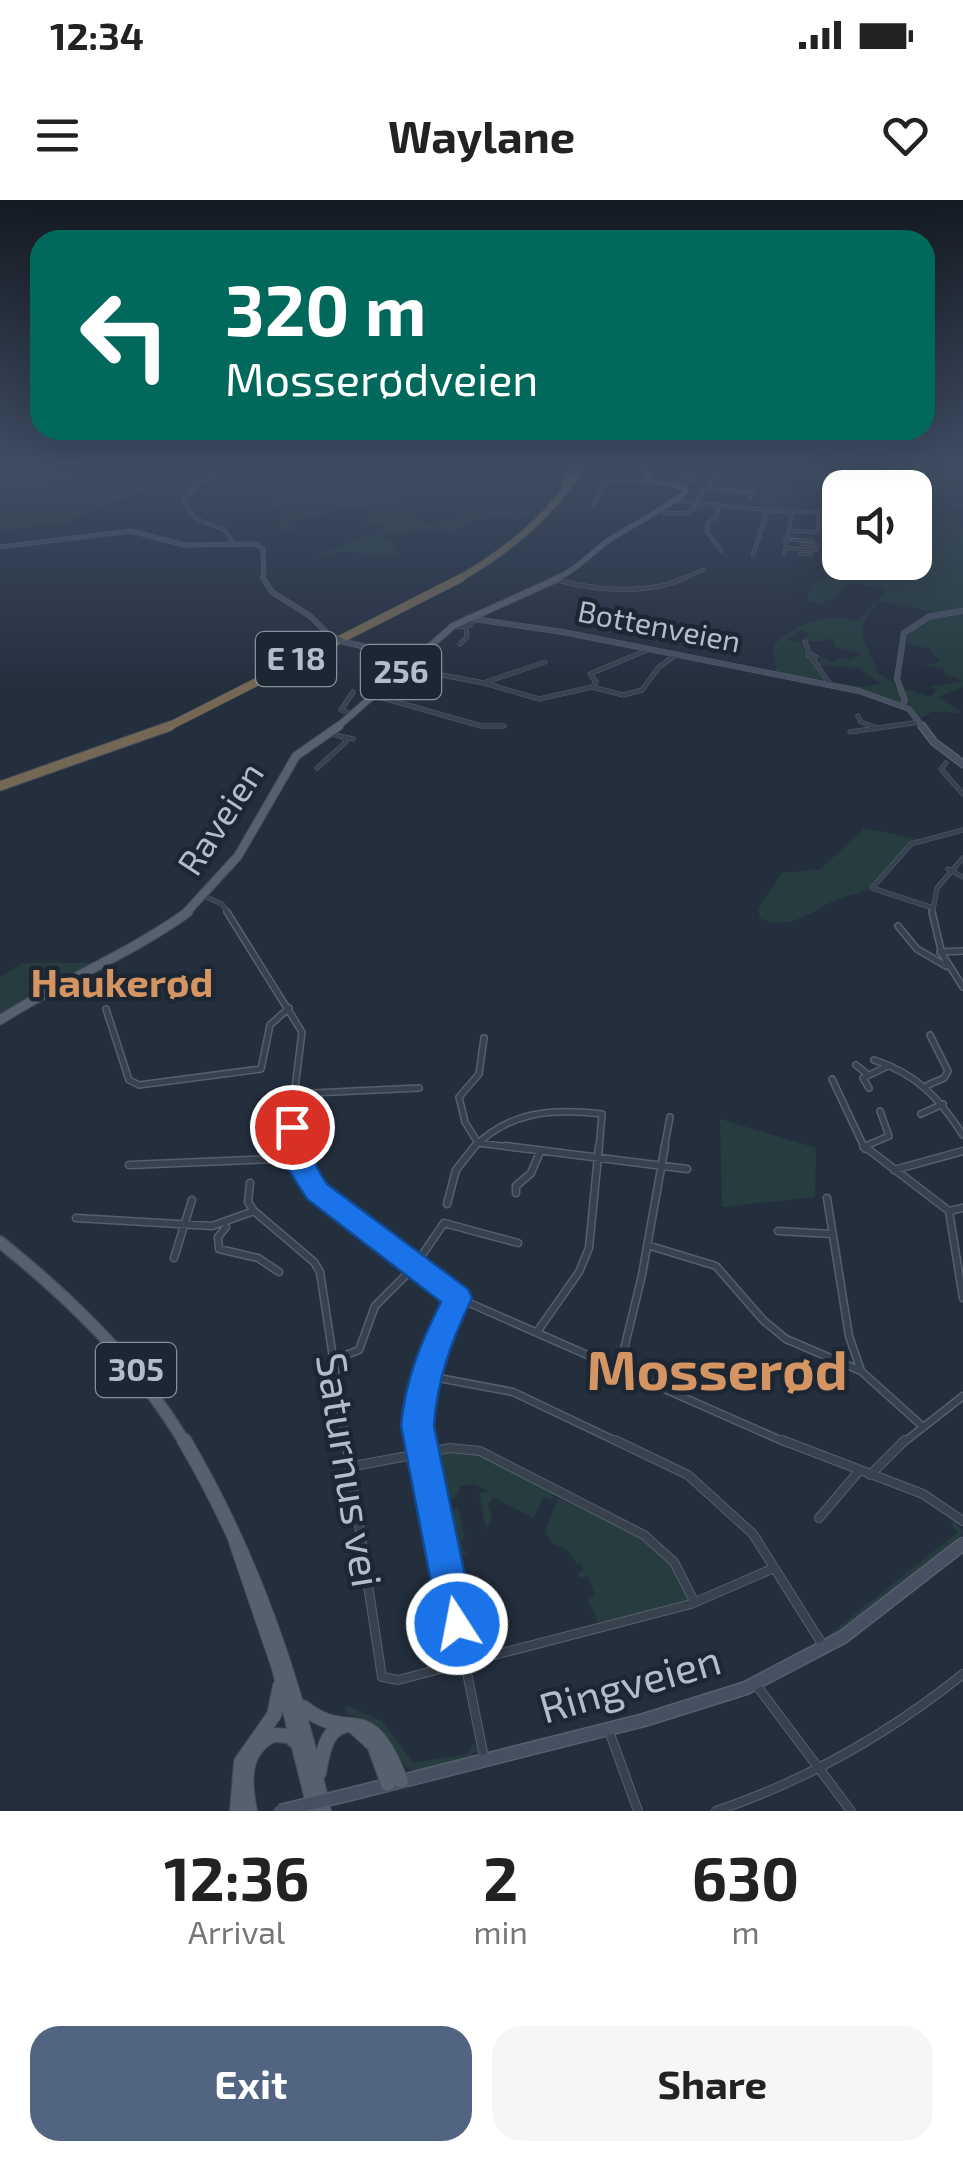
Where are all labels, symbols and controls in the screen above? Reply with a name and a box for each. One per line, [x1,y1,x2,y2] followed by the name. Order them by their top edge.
[50,12,144,58] text: 12:34
[30,108,85,163] icon: menu
[388,108,575,162] text: Waylane
[878,108,933,163] icon: heart
[225,266,426,350] text: 320 m
[60,270,190,400] icon: left
[225,351,539,405] text: Mosserødveien
[822,470,932,580] map controls
[822,470,932,580] button: sound
[575,592,744,658] street label: Bottenveien
[256,632,336,686] road number: E 18
[361,645,441,699] road number: 256
[167,754,271,882] street label: Raveien
[31,957,213,1005] district label: Haukerød
[250,1085,335,1170] pin
[265,1100,320,1155] icon: arrive
[587,1335,847,1401] district label: Mosserød
[96,1343,176,1397] road number: 305
[308,1349,394,1590] street label: Saturnus vei
[405,1572,509,1676] position arrow
[533,1632,726,1732] street label: Ringveien
[164,1841,310,1913] text: 12:36
[483,1841,518,1913] text: 2
[692,1841,799,1913] text: 630
[188,1912,285,1950] text: Arrival
[473,1912,528,1950] text: min
[731,1912,759,1950] text: m
[30,2026,472,2141] button: Exit
[492,2026,933,2141] button: Share

